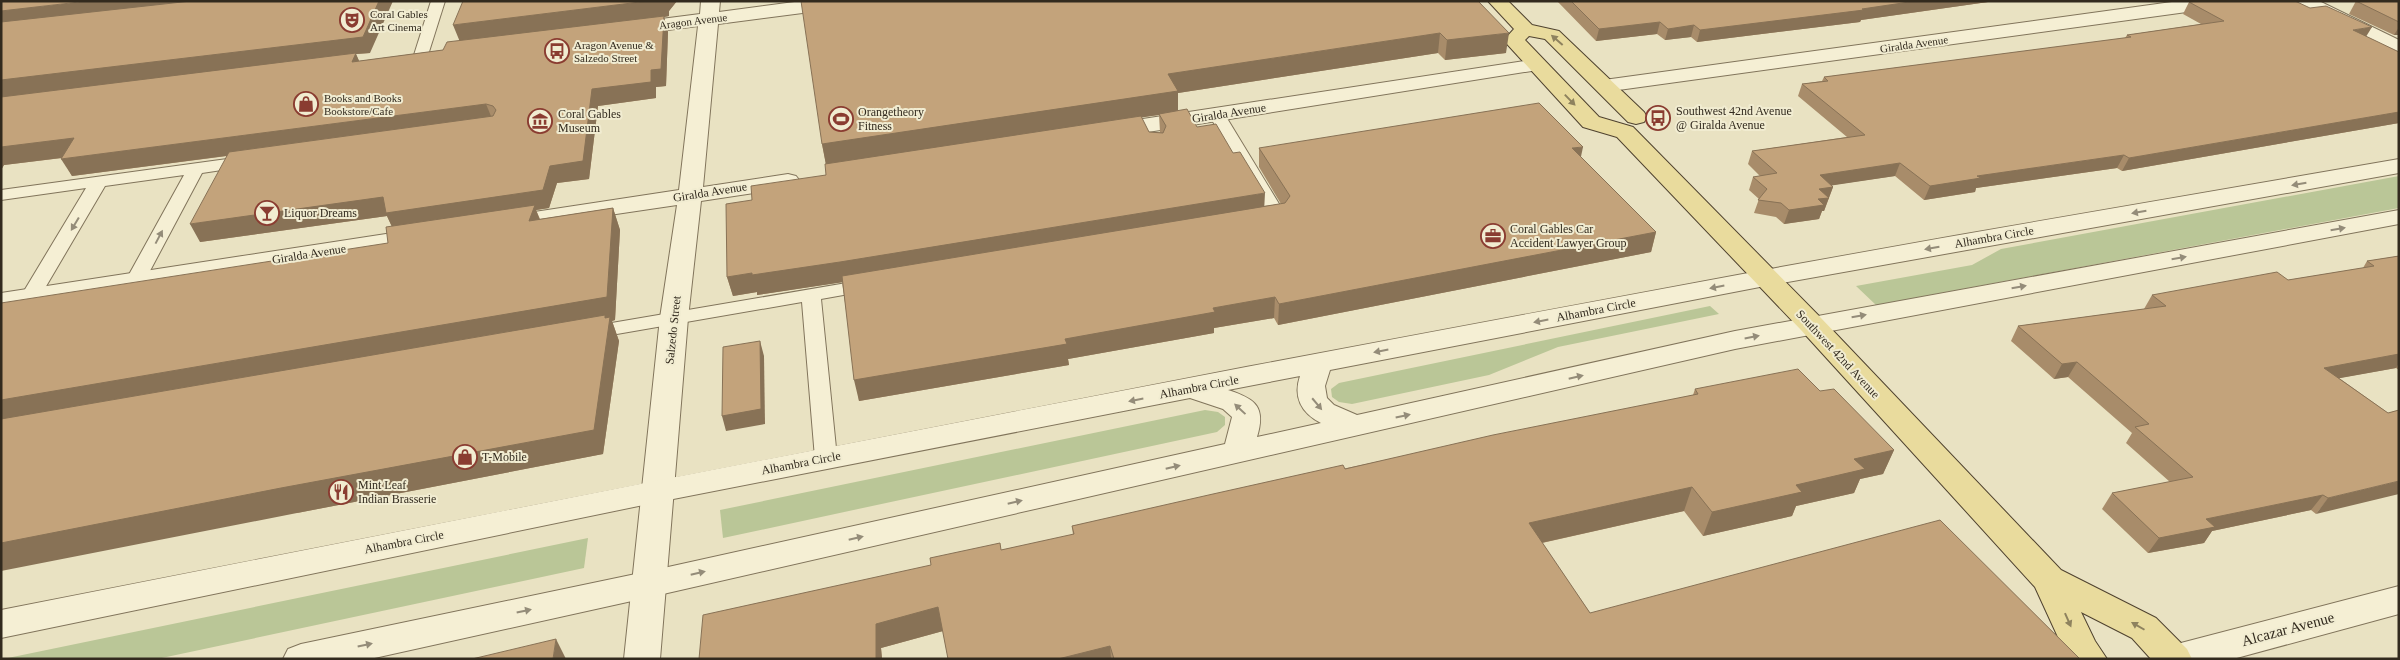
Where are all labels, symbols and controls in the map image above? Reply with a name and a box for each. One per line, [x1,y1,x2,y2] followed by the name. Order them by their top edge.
[339,7,365,33] theatre icon: Coral Gables Art Cinema
[370,8,428,33] place label: Coral Gables Art Cinema
[658,11,728,31] street label: Aragon Avenue
[1879,33,1949,55] street label: Giralda Avenue
[1551,34,1563,46] one-way arrow
[544,38,570,64] bus stop icon: Aragon Avenue & Salzedo Street
[574,39,654,64] place label: Aragon Avenue & Salzedo Street
[293,91,319,117] shop icon: Books and Books Bookstore/Cafe
[324,92,402,117] place label: Books and Books Bookstore/Cafe
[1564,94,1576,106] one-way arrow
[1191,100,1267,126] street label: Giralda Avenue
[1676,104,1792,132] place label: Southwest 42nd Avenue @ Giralda Avenue
[858,105,924,133] place label: Orangetheory Fitness
[1645,105,1671,131] bus stop icon: Southwest 42nd Avenue @ Giralda Avenue
[828,106,854,132] sports icon: Orangetheory Fitness
[558,107,621,135] place label: Coral Gables Museum
[527,108,553,134] museum icon: Coral Gables Museum
[672,179,748,205] street label: Giralda Avenue
[2291,180,2307,188] one-way arrow
[254,200,280,226] bar icon: Liquor Dreams
[284,206,357,220] place label: Liquor Dreams
[2131,208,2147,216] one-way arrow
[70,217,79,230] one-way arrow
[1510,222,1627,250] place label: Coral Gables Car Accident Lawyer Group
[1480,223,1506,249] office icon: Coral Gables Car Accident Lawyer Group
[1953,223,2035,251] street label: Alhambra Circle
[2331,224,2347,232] one-way arrow
[155,230,163,244] one-way arrow
[271,241,347,267] street label: Giralda Avenue
[1924,244,1940,252] one-way arrow
[2171,253,2187,261] one-way arrow
[2011,283,2027,291] one-way arrow
[1709,284,1725,292] one-way arrow
[662,294,684,365] street label: Salzedo Street
[1555,295,1637,325] street label: Alhambra Circle
[1793,307,1883,401] street label: Southwest 42nd Avenue
[1851,312,1867,320] one-way arrow
[1533,317,1548,325] one-way arrow
[1744,332,1760,340] one-way arrow
[1373,347,1388,355] one-way arrow
[1158,372,1240,402] street label: Alhambra Circle
[1569,373,1584,381] one-way arrow
[1127,396,1143,404] one-way arrow
[1312,398,1323,411] one-way arrow
[1234,403,1246,414] one-way arrow
[1396,412,1411,420] one-way arrow
[452,444,478,470] shop icon: T-Mobile
[760,448,842,478] street label: Alhambra Circle
[482,450,527,464] place label: T-Mobile
[1166,463,1181,471] one-way arrow
[358,478,436,506] place label: Mint Leaf Indian Brasserie
[328,479,354,505] restaurant icon: Mint Leaf Indian Brasserie
[1007,498,1022,506] one-way arrow
[363,527,445,557] street label: Alhambra Circle
[849,534,864,542] one-way arrow
[690,569,705,577] one-way arrow
[517,606,533,614] one-way arrow
[2240,609,2336,649] street label: Alcazar Avenue
[2064,613,2072,627] one-way arrow
[2132,621,2145,630] one-way arrow
[358,641,373,649] one-way arrow

